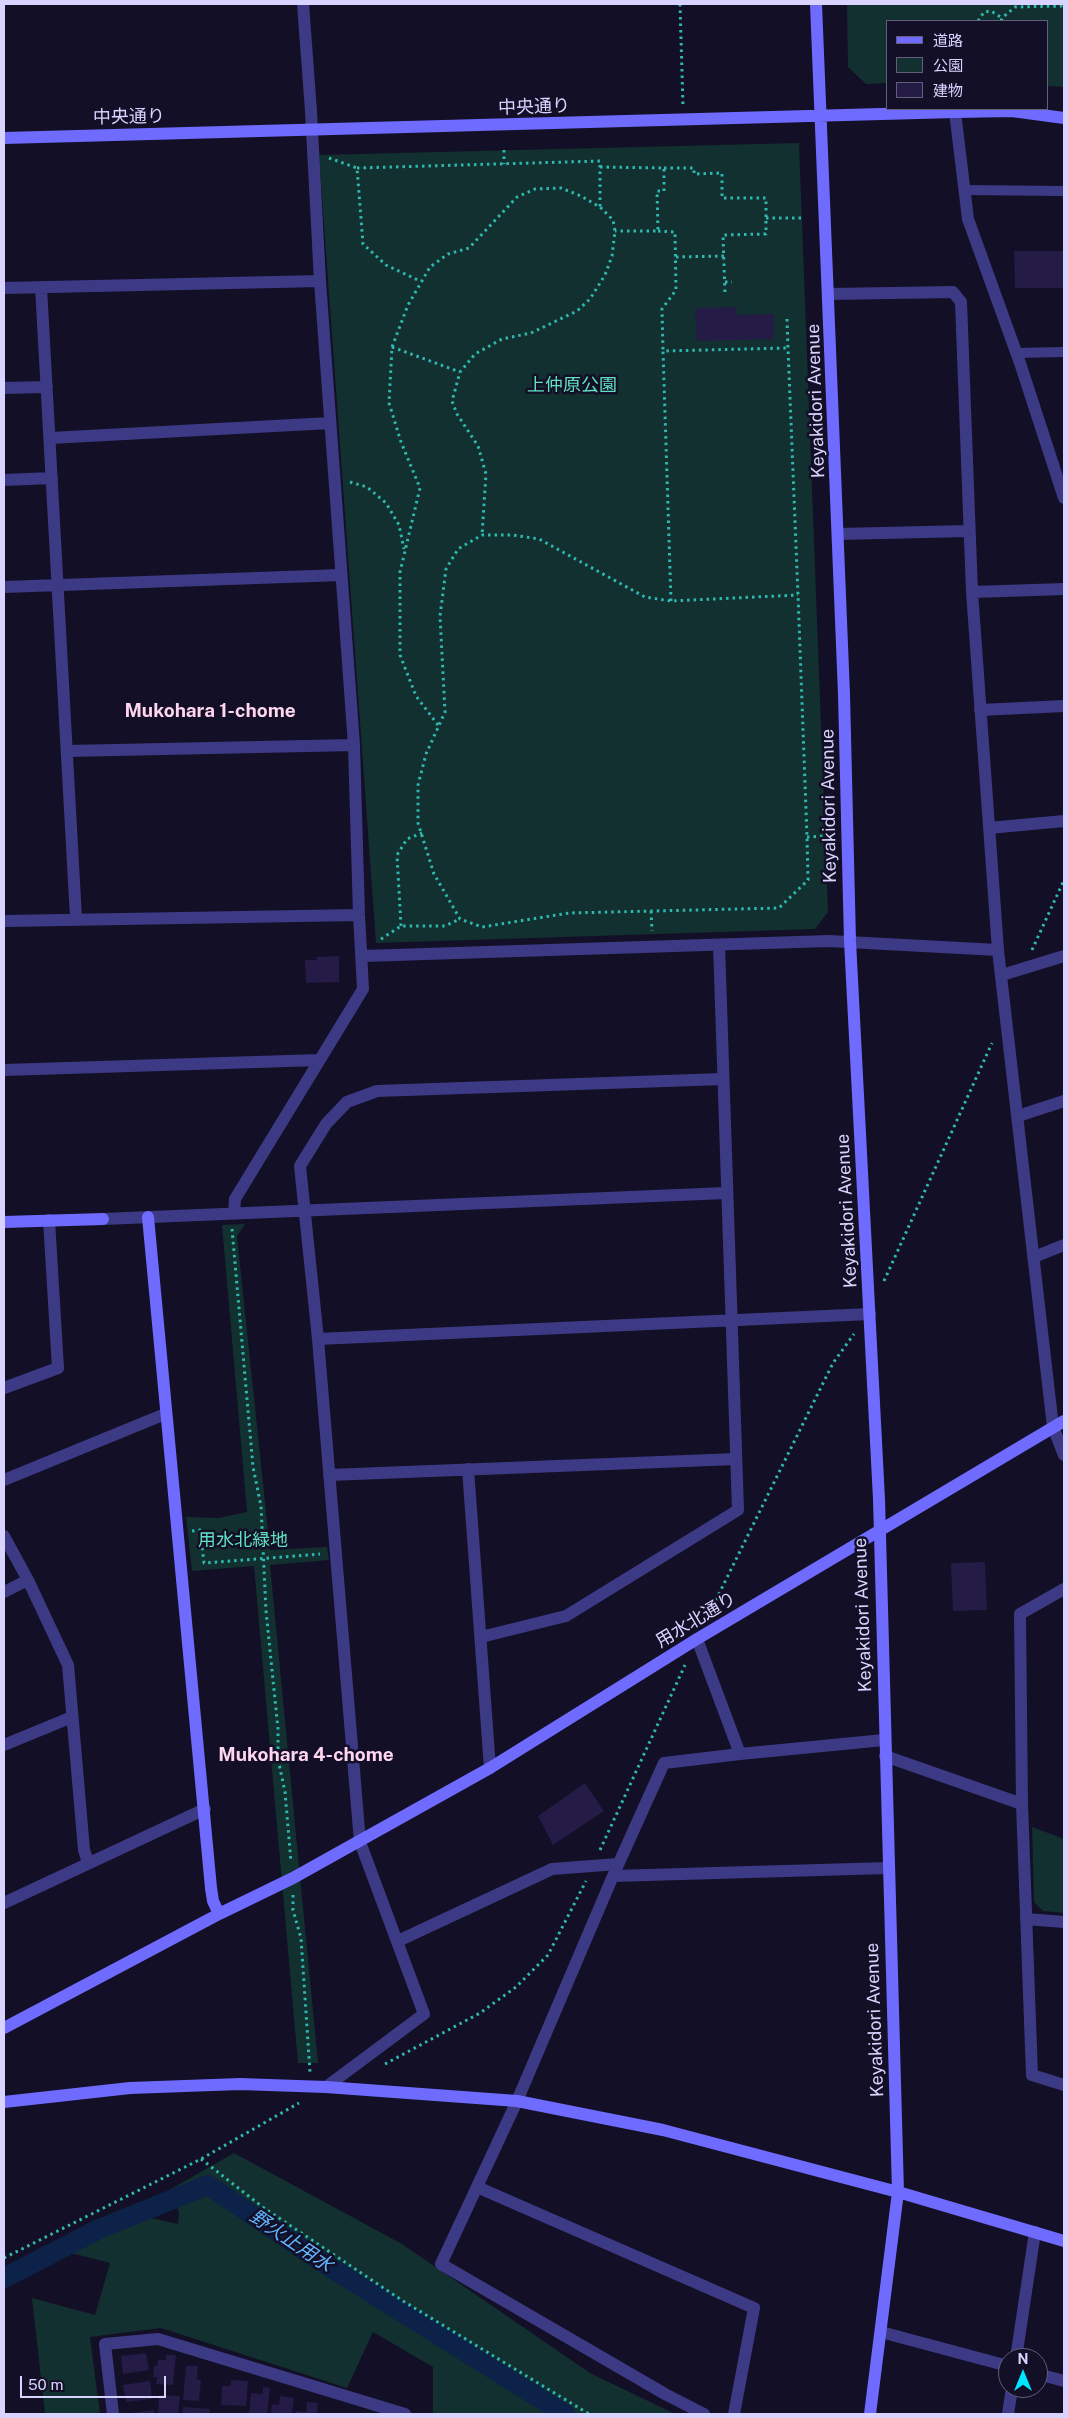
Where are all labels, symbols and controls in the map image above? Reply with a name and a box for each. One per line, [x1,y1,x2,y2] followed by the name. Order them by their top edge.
[886,20,1048,110] legend
[933,32,963,49] text: 道路
[933,57,963,74] text: 公園
[933,82,963,99] text: 建物
[498,95,570,119] street label: 中央通り
[93,106,165,128] street label: 中央通り
[803,323,829,479] street label: Keyakidori Avenue
[527,374,617,396] park label: 上仲原公園
[124,700,296,722] district label: Mukohara 1-chome
[817,729,841,883] street label: Keyakidori Avenue
[832,1133,862,1289] street label: Keyakidori Avenue
[198,1529,288,1551] park label: 用水北緑地
[850,1537,876,1693] street label: Keyakidori Avenue
[652,1588,740,1652] street label: 用水北通り
[218,1744,394,1766] district label: Mukohara 4-chome
[862,1942,888,2098] street label: Keyakidori Avenue
[245,2205,337,2277] water label: 野火止用水
[998,2348,1048,2398] north arrow
[1018,2351,1028,2367] text: N
[22,2366,169,2398] scale bar
[28,2376,63,2393] text: 50 m

